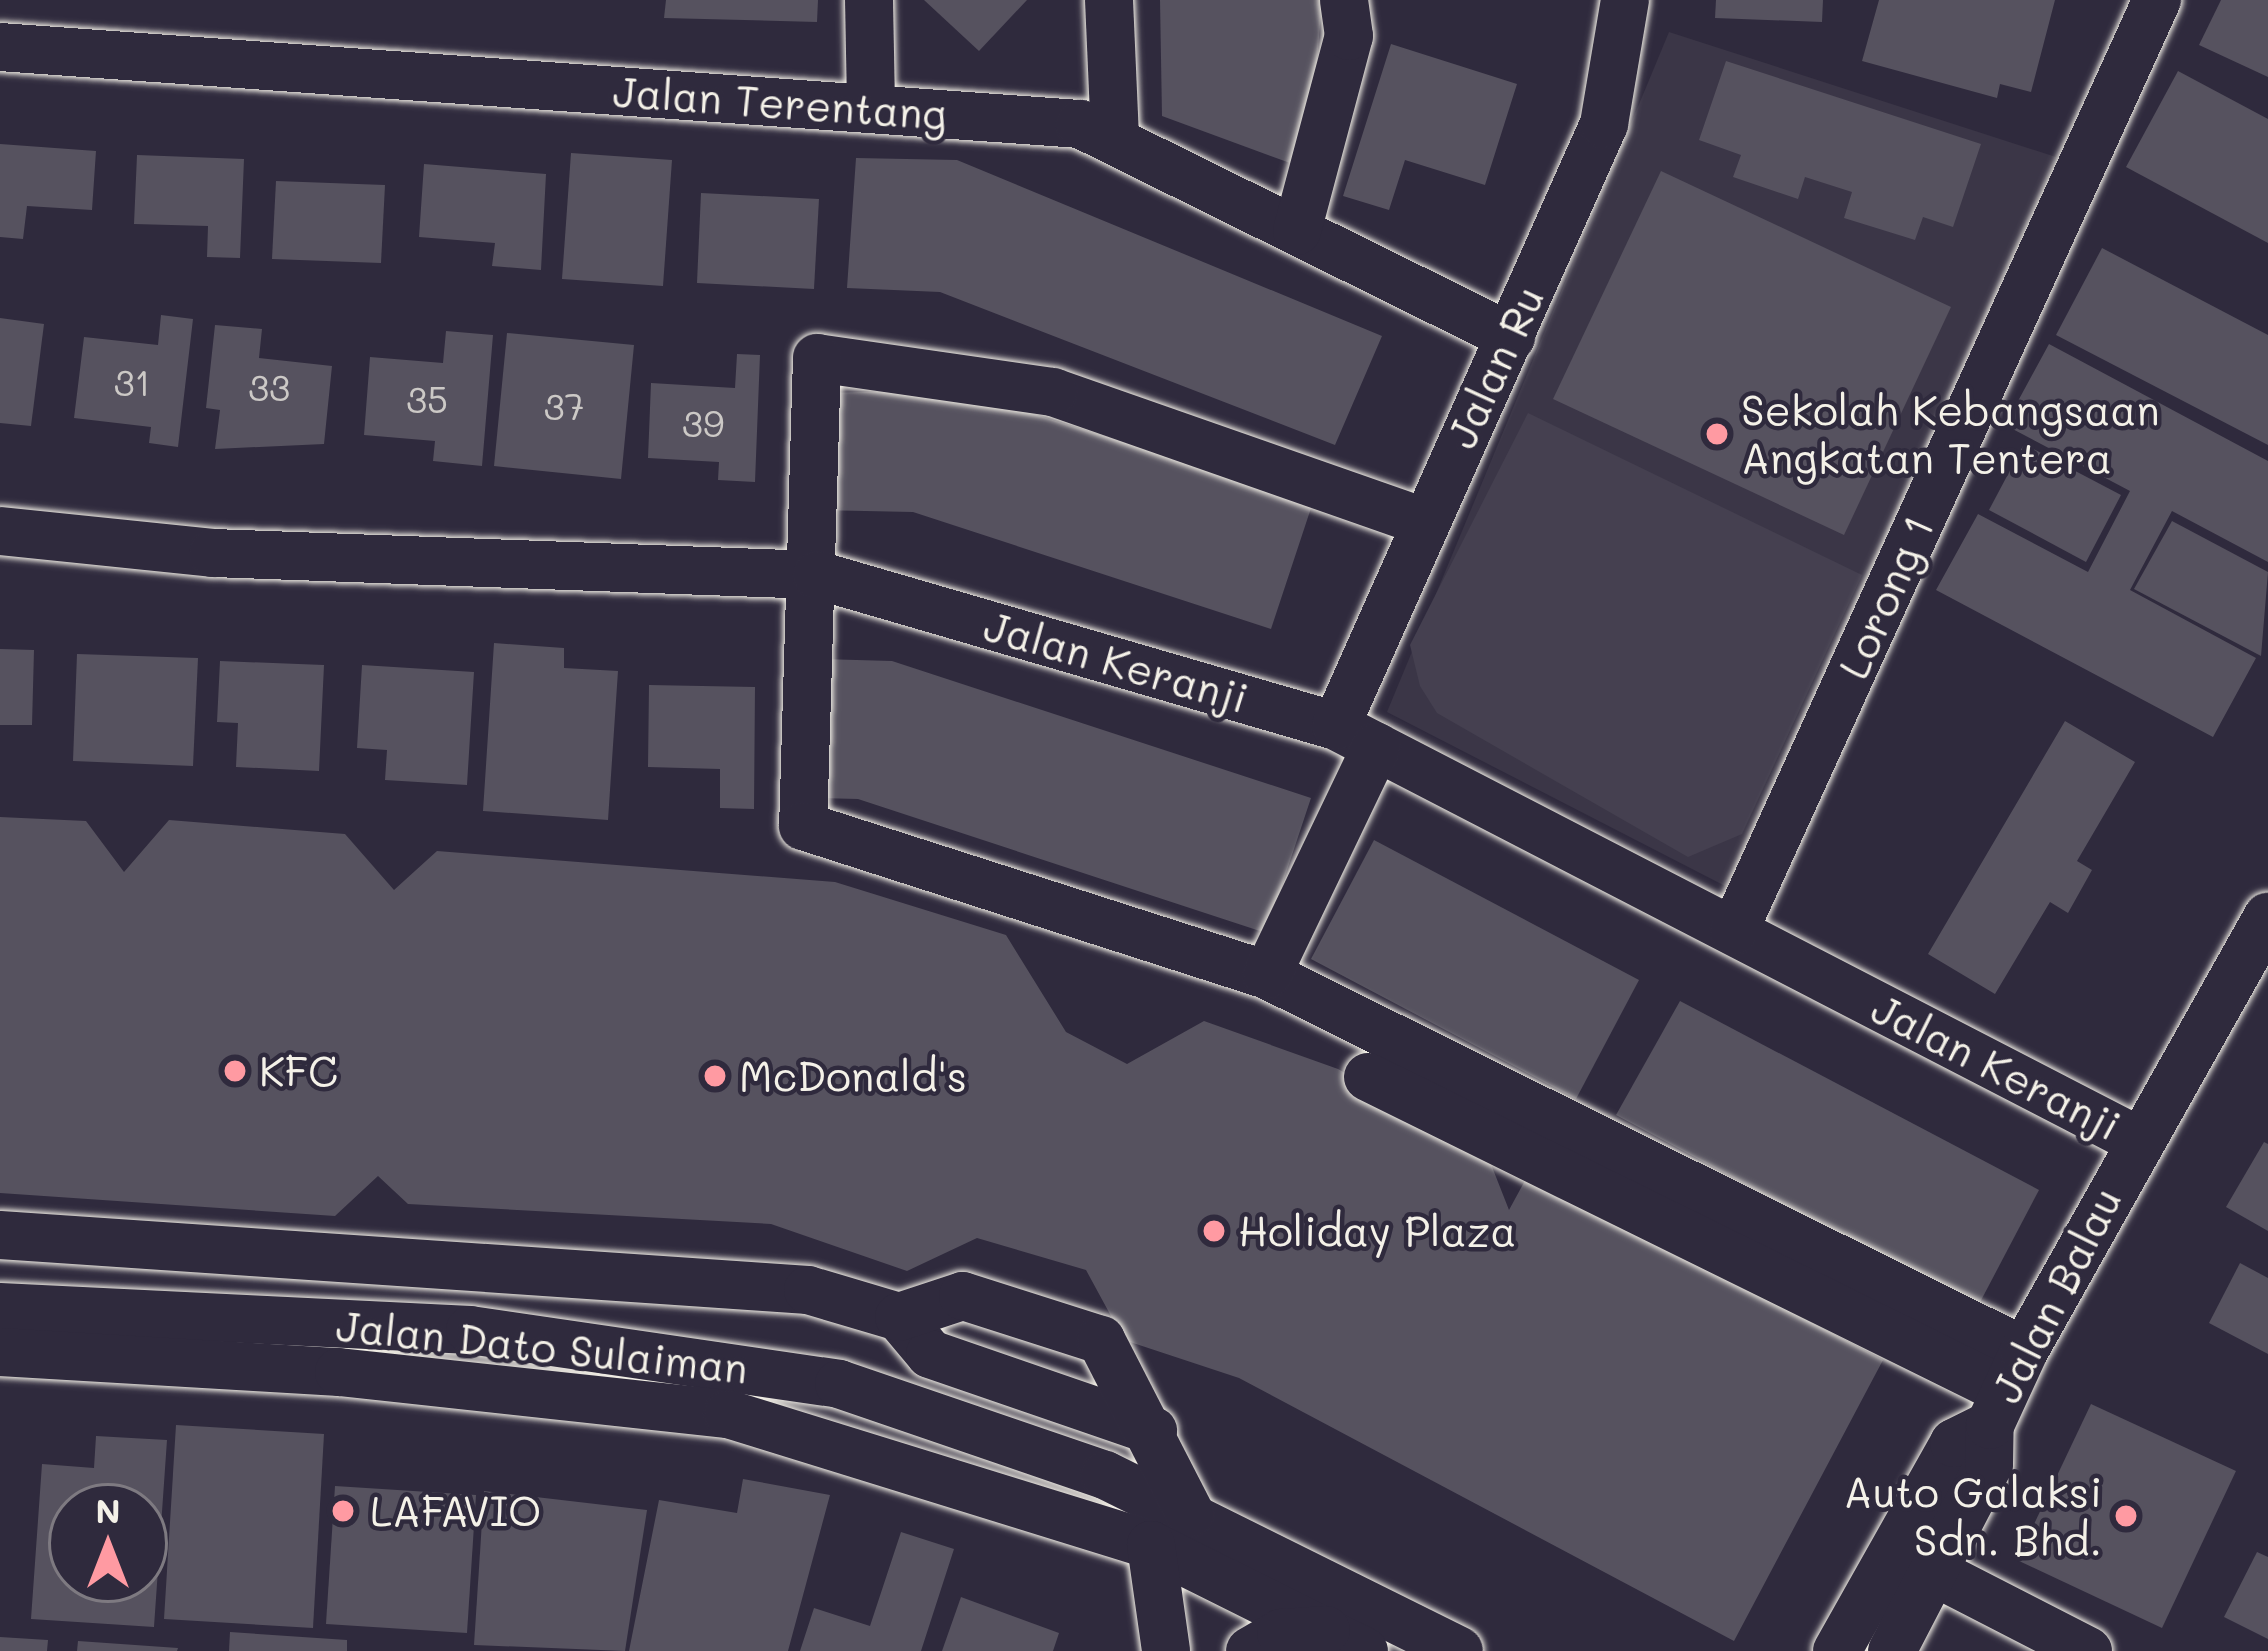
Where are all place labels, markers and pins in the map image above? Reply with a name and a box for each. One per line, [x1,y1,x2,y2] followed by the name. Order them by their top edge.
[1741,385,2160,484] place label: Sekolah Kebangsaan Angkatan Tentera
[1704,421,1730,447] marker: Sekolah Kebangsaan Angkatan Tentera
[259,1046,338,1096] place label: KFC
[739,1051,967,1101] place label: McDonald's
[222,1058,248,1084] marker: KFC
[702,1063,728,1089] marker: McDonald's
[1238,1206,1516,1256] place label: Holiday Plaza
[1201,1218,1227,1244] marker: Holiday Plaza
[1844,1467,2102,1565] place label: Auto Galaksi Sdn. Bhd.
[370,1486,541,1536] place label: LAFAVIO
[327,1495,359,1527] marker: LAFAVIO
[2113,1503,2139,1529] marker: Auto Galaksi Sdn. Bhd.

